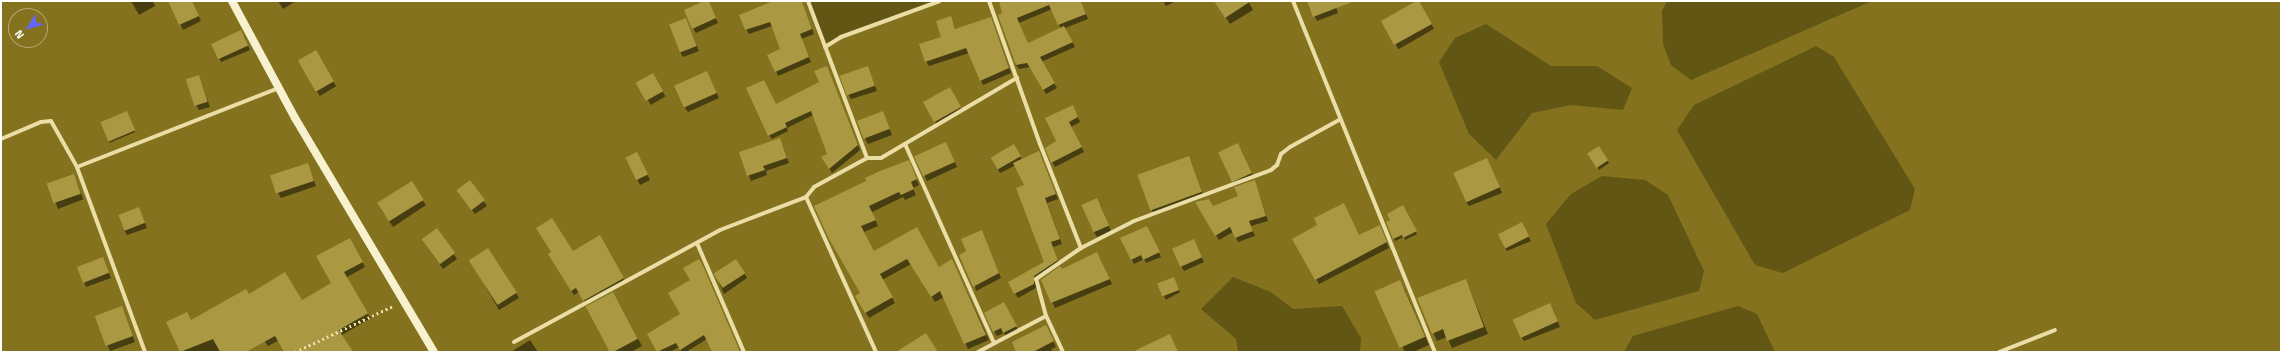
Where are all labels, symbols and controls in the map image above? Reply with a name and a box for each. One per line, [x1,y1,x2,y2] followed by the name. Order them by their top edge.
[8,8,48,48] north arrow
[11,27,28,42] text: N

